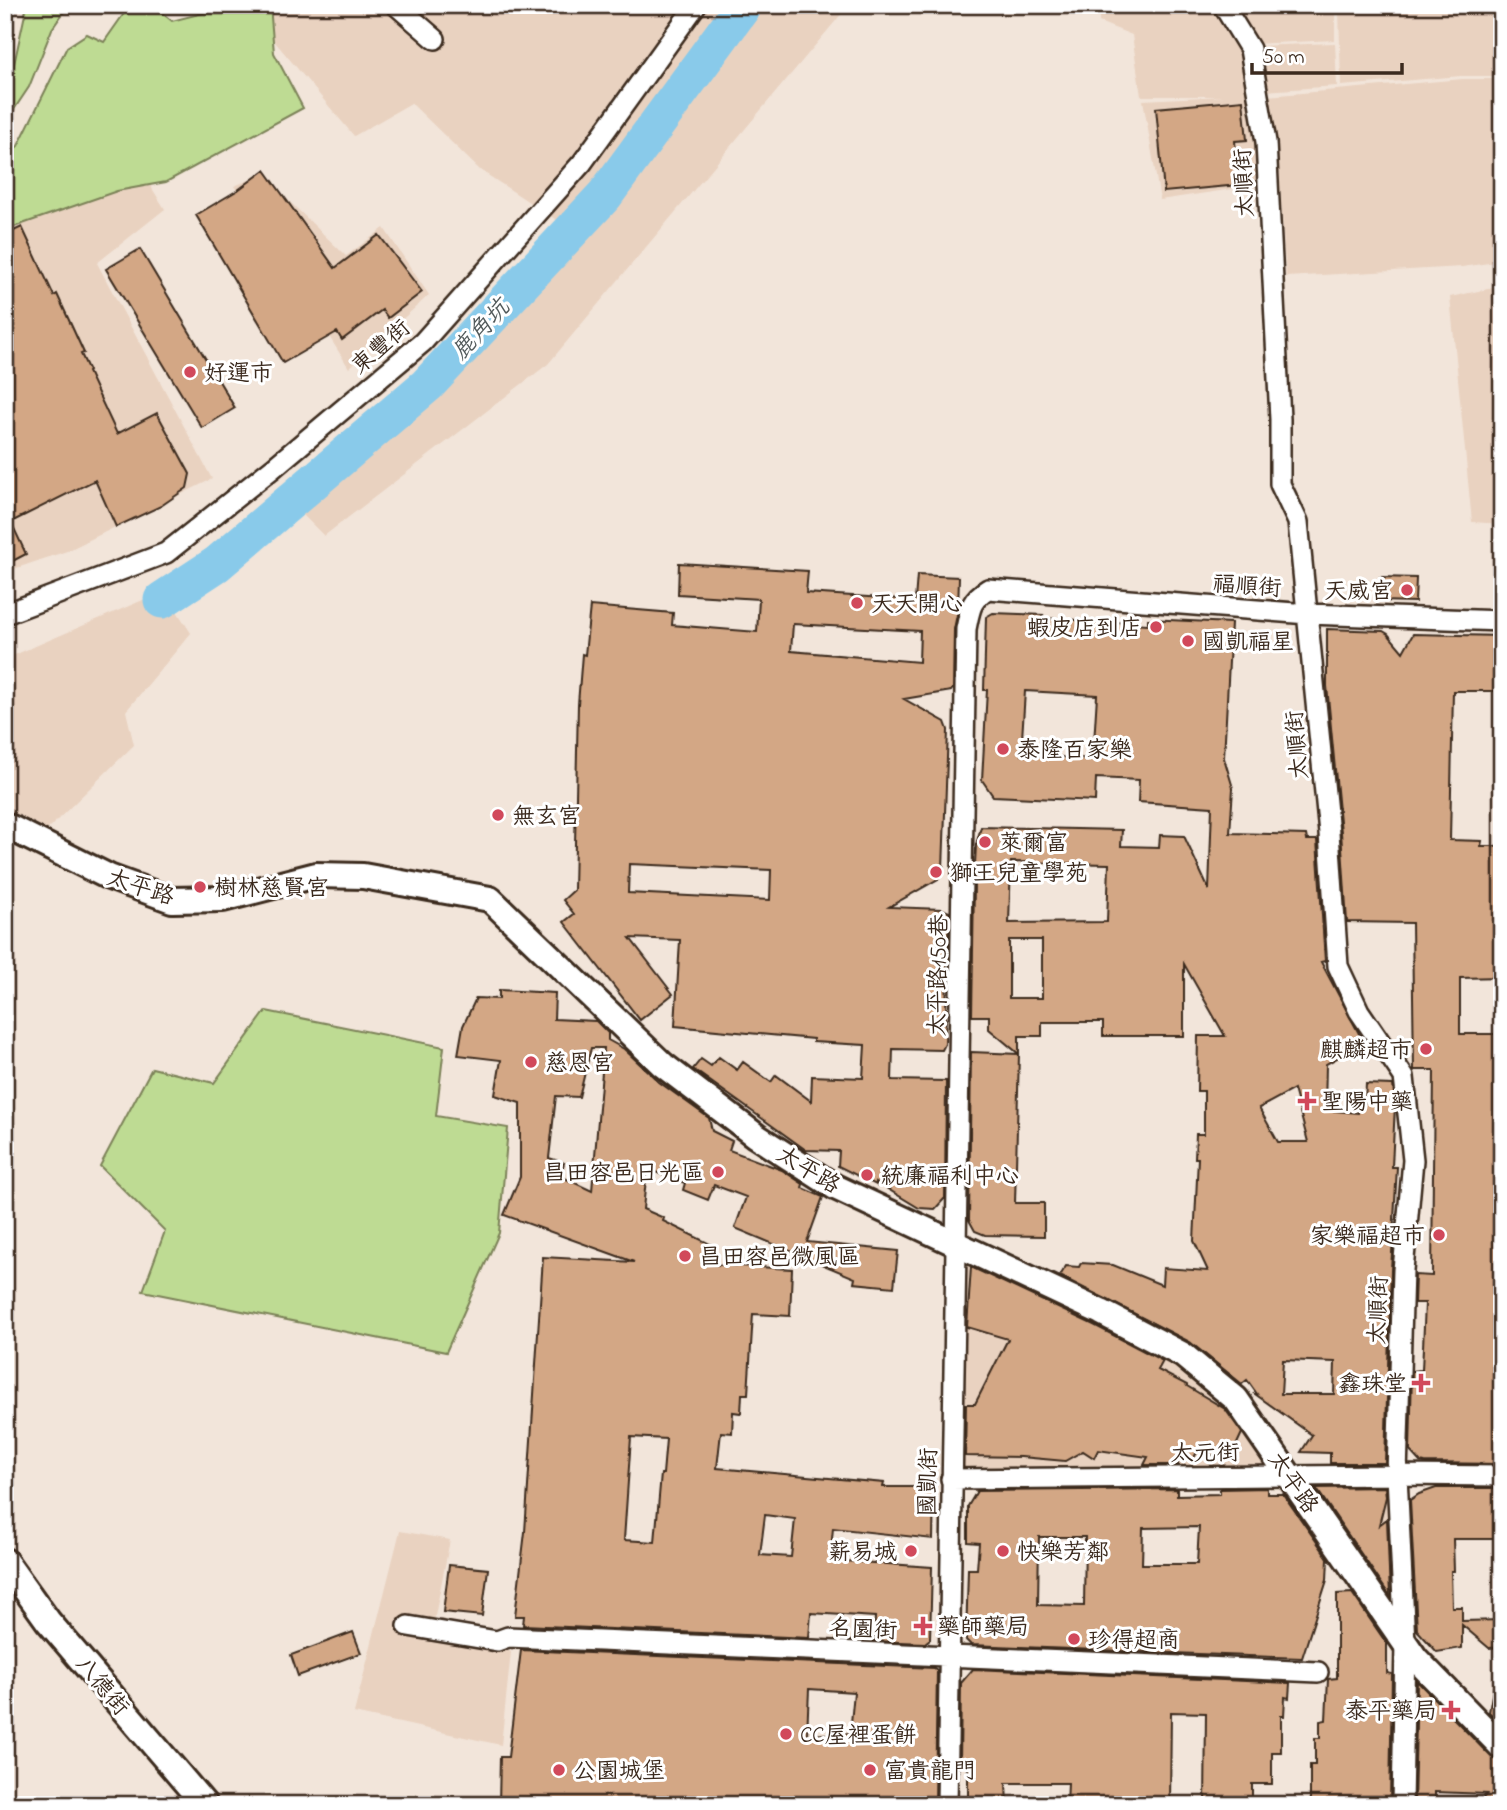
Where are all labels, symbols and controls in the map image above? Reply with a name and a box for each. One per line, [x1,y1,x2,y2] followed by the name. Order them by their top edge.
[1252,32,1402,76] scale bar
[1262,43,1305,73] text: 50 m
[1227,148,1264,218] street label: 太順街
[444,290,521,369] water label: 鹿角坑
[345,313,419,383] street label: 東豐街
[204,358,273,391] place label: 好運市
[182,364,198,380] marker: 好運市
[1211,569,1282,606] street label: 福順街
[1324,576,1393,609] place label: 天威宮
[1399,582,1415,598] marker: 天威宮
[871,589,963,622] place label: 天天開心
[849,595,865,611] marker: 天天開心
[1027,613,1142,646] place label: 蝦皮店到店
[1148,619,1164,635] marker: 蝦皮店到店
[1202,627,1294,660] place label: 國凱福星
[1180,633,1196,649] marker: 國凱福星
[1279,709,1318,781] street label: 太順街
[1017,735,1132,768] place label: 泰隆百家樂
[995,741,1011,757] marker: 泰隆百家樂
[512,801,581,834] place label: 無玄宮
[490,807,506,823] marker: 無玄宮
[999,828,1068,861] place label: 萊爾富
[977,834,993,850] marker: 萊爾富
[950,858,1088,891] place label: 獅王兒童學苑
[102,862,178,915] street label: 太平路
[928,864,944,880] marker: 獅王兒童學苑
[214,873,329,906] place label: 樹林慈賢宮
[192,879,208,895] marker: 樹林慈賢宮
[922,913,957,1037] street label: 太平路150巷
[1320,1035,1412,1068] place label: 麒麟超市
[1418,1041,1434,1057] marker: 麒麟超市
[545,1048,614,1081] place label: 慈恩宮
[523,1054,539,1070] marker: 慈恩宮
[1321,1087,1413,1120] place label: 聖陽中藥
[1299,1093,1315,1109] marker: 聖陽中藥
[770,1139,846,1203] street label: 太平路
[543,1158,704,1191] place label: 昌田容邑日光區
[881,1161,1019,1194] place label: 統廉福利中心
[710,1164,726,1180] marker: 昌田容邑日光區
[859,1167,875,1183] marker: 統廉福利中心
[1310,1221,1425,1254] place label: 家樂福超市
[1431,1227,1447,1243] marker: 家樂福超市
[699,1242,860,1275] place label: 昌田容邑微風區
[677,1248,693,1264] marker: 昌田容邑微風區
[1362,1275,1397,1345] street label: 太順街
[1338,1369,1407,1402] place label: 鑫珠堂
[1413,1375,1429,1391] marker: 鑫珠堂
[1170,1437,1240,1472] street label: 太元街
[1259,1446,1325,1521] street label: 太平路
[912,1447,947,1517] street label: 國凱街
[828,1537,897,1570] place label: 薪易城
[1017,1537,1109,1570] place label: 快樂芳鄰
[903,1543,919,1559] marker: 薪易城
[995,1543,1011,1559] marker: 快樂芳鄰
[828,1612,898,1649] street label: 名園街
[937,1612,1029,1645] place label: 藥師藥局
[915,1618,931,1634] marker: 藥師藥局
[1088,1625,1180,1658] place label: 珍得超商
[1066,1631,1082,1647] marker: 珍得超商
[66,1650,136,1724] street label: 八德街
[1345,1696,1437,1729] place label: 泰平藥局
[1443,1702,1459,1718] marker: 泰平藥局
[800,1720,917,1753] place label: CC屋裡蛋餅
[778,1726,794,1742] marker: CC屋裡蛋餅
[573,1756,665,1789] place label: 公園城堡
[884,1756,976,1789] place label: 富貴龍門
[551,1762,567,1778] marker: 公園城堡
[862,1762,878,1778] marker: 富貴龍門

